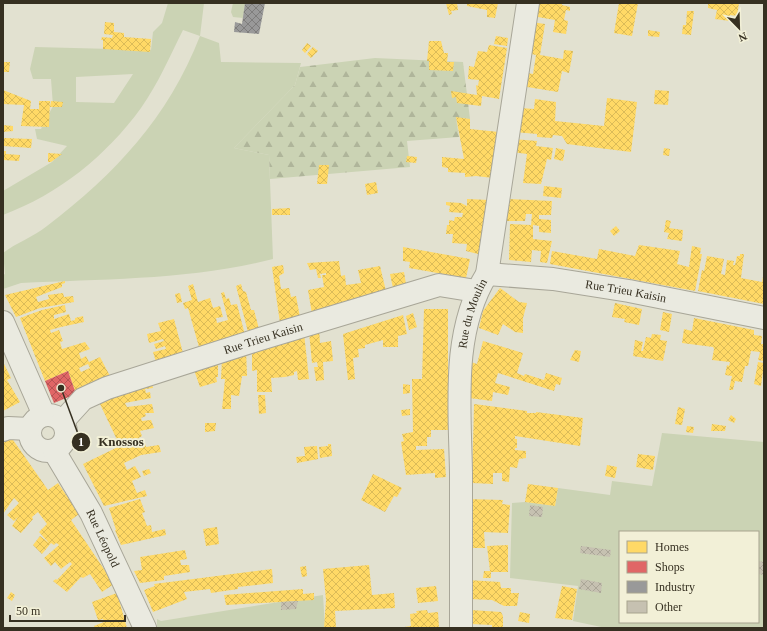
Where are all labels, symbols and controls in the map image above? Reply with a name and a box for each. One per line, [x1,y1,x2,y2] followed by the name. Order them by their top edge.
[719,8,759,48] north arrow
[737,30,749,44] text: N
[455,276,490,349] street label: Rue du Moulin
[584,277,668,305] street label: Rue Trieu Kaisin
[222,320,304,357] street label: Rue Trieu Kaisin
[71,429,152,454] callout: Knossos
[98,434,144,449] text: Knossos
[78,435,84,449] text: 1
[83,507,122,569] street label: Rue Léopold
[619,531,759,623] legend
[655,540,689,554] text: Homes
[655,560,685,574] text: Shops
[655,580,695,594] text: Industry
[10,597,125,623] scale bar
[655,600,682,614] text: Other
[16,604,41,618] text: 50 m

